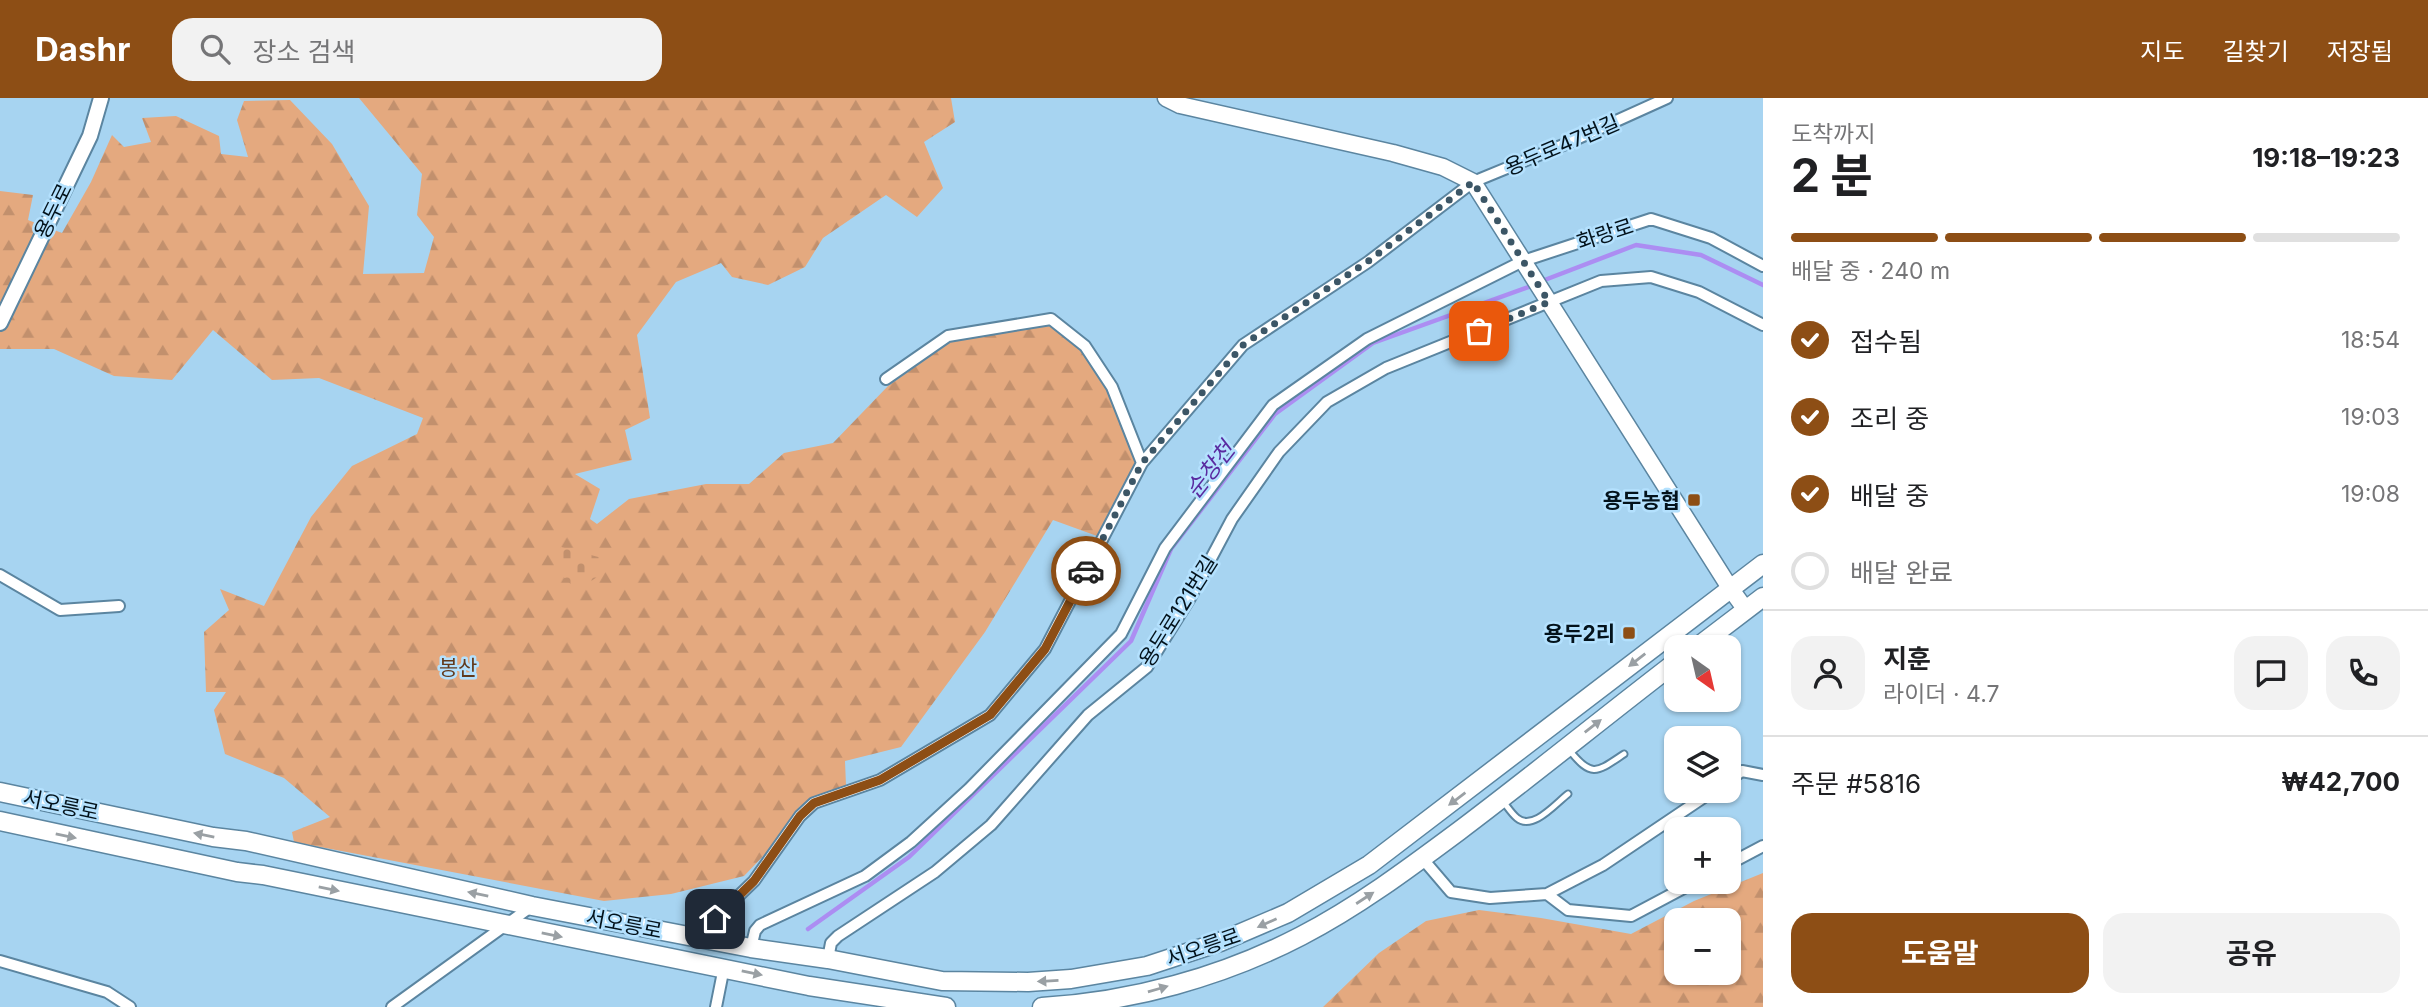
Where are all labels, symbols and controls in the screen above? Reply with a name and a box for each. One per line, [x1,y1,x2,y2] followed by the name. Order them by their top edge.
[172,18,662,81] search box
[35,29,130,69] text: Dashr
[196,30,234,68] icon: search
[252,36,355,67] text: 장소 검색
[2140,37,2185,66] text: 지도
[2223,37,2289,66] text: 길찾기
[2327,37,2393,66] text: 저장됨
[1501,110,1623,180] street label: 용두로47번길
[1791,120,1876,148] text: 도착까지
[2252,142,2400,173] text: 19:18–19:23
[1791,147,1873,203] text: 2 분
[29,179,77,243] street label: 용두로
[1574,213,1636,255] street label: 화랑로
[1791,257,1950,285] text: 배달 중 · 240 m
[1449,301,1509,361] pin
[1460,312,1498,350] icon: bag
[1791,321,1829,359] icon: check
[1850,326,1922,357] text: 접수됨
[2341,326,2400,354] text: 18:54
[1791,398,1829,436] icon: check
[1850,403,1929,434] text: 조리 중
[2341,403,2400,431] text: 19:03
[1179,434,1242,504] water label: 순창천
[1791,475,1829,513] icon: check
[1850,480,1929,511] text: 배달 중
[2341,480,2400,508] text: 19:08
[1603,488,1680,513] place label: 용두농협
[1686,492,1702,508] marker: 용두농협
[1051,536,1121,606] courier
[1134,551,1222,671] street label: 용두로121번길
[1067,552,1105,590] icon: car
[1850,557,1953,588] text: 배달 완료
[1544,621,1615,646] place label: 용두2리
[1621,625,1637,641] marker: 용두2리
[1664,635,1741,712] north arrow
[1664,635,1741,985] map controls
[1791,636,1865,710] button: person
[2234,636,2308,710] button: chat
[2326,636,2400,710] button: phone
[1883,643,1931,674] text: 지훈
[1628,652,1646,666] one-way arrow
[439,655,477,680] park label: 봉산
[1883,680,1999,708] text: 라이더 · 4.7
[1584,720,1602,734] one-way arrow
[1664,726,1741,803] button: layers
[2281,766,2400,797] text: ₩42,700
[1791,768,1921,799] text: 주문 #5816
[21,785,101,825] street label: 서오릉로
[1449,792,1467,807] one-way arrow
[1664,817,1741,894] button: +
[193,829,215,840] one-way arrow
[55,831,77,842] one-way arrow
[318,883,340,894] one-way arrow
[467,888,489,899] one-way arrow
[685,889,745,949] pin
[1356,892,1375,905] one-way arrow
[696,900,734,938] icon: home
[584,904,664,944] street label: 서오릉로
[1664,908,1741,985] button: −
[1791,913,2089,993] button: 도움말
[2103,913,2400,993] button: 공유
[1257,917,1277,929] one-way arrow
[1162,923,1244,971] street label: 서오릉로
[541,929,563,940] one-way arrow
[741,968,763,979] one-way arrow
[1037,975,1059,986] one-way arrow
[1148,984,1169,994] one-way arrow

